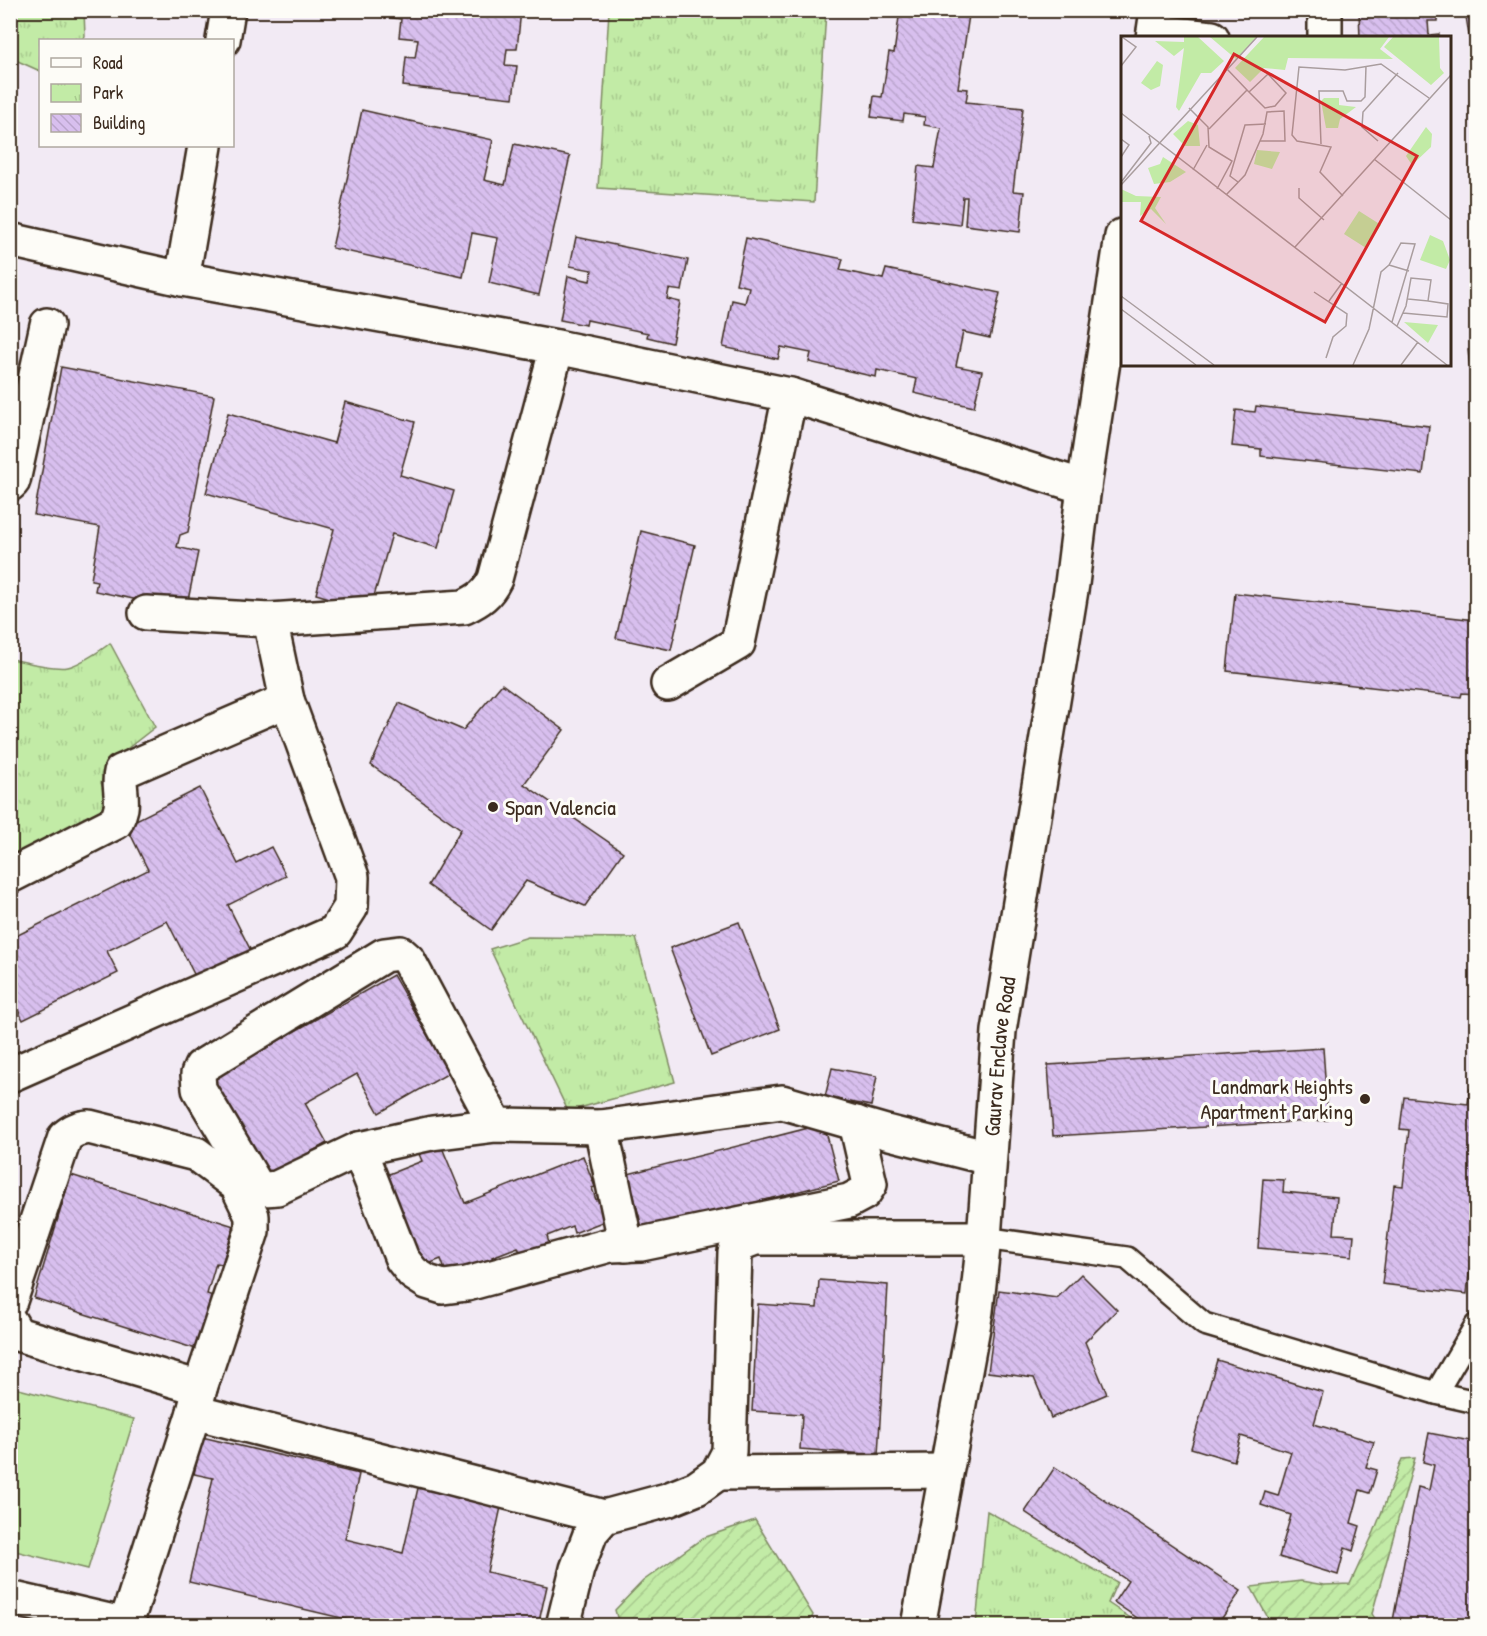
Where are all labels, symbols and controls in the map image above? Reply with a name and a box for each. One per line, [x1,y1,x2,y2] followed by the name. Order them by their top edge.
[1121,36,1451,366] inset map
[39,39,234,147] legend
[93,50,123,75] text: Road
[93,80,124,105] text: Park
[93,110,145,135] text: Building
[505,792,616,822] place label: Span Valencia
[486,800,500,814] marker: Span Valencia
[976,974,1023,1137] street label: Gaurav Enclave Road
[1200,1071,1353,1126] place label: Landmark Heights Apartment Parking
[1358,1092,1372,1106] marker: Landmark Heights Apartment Parking

